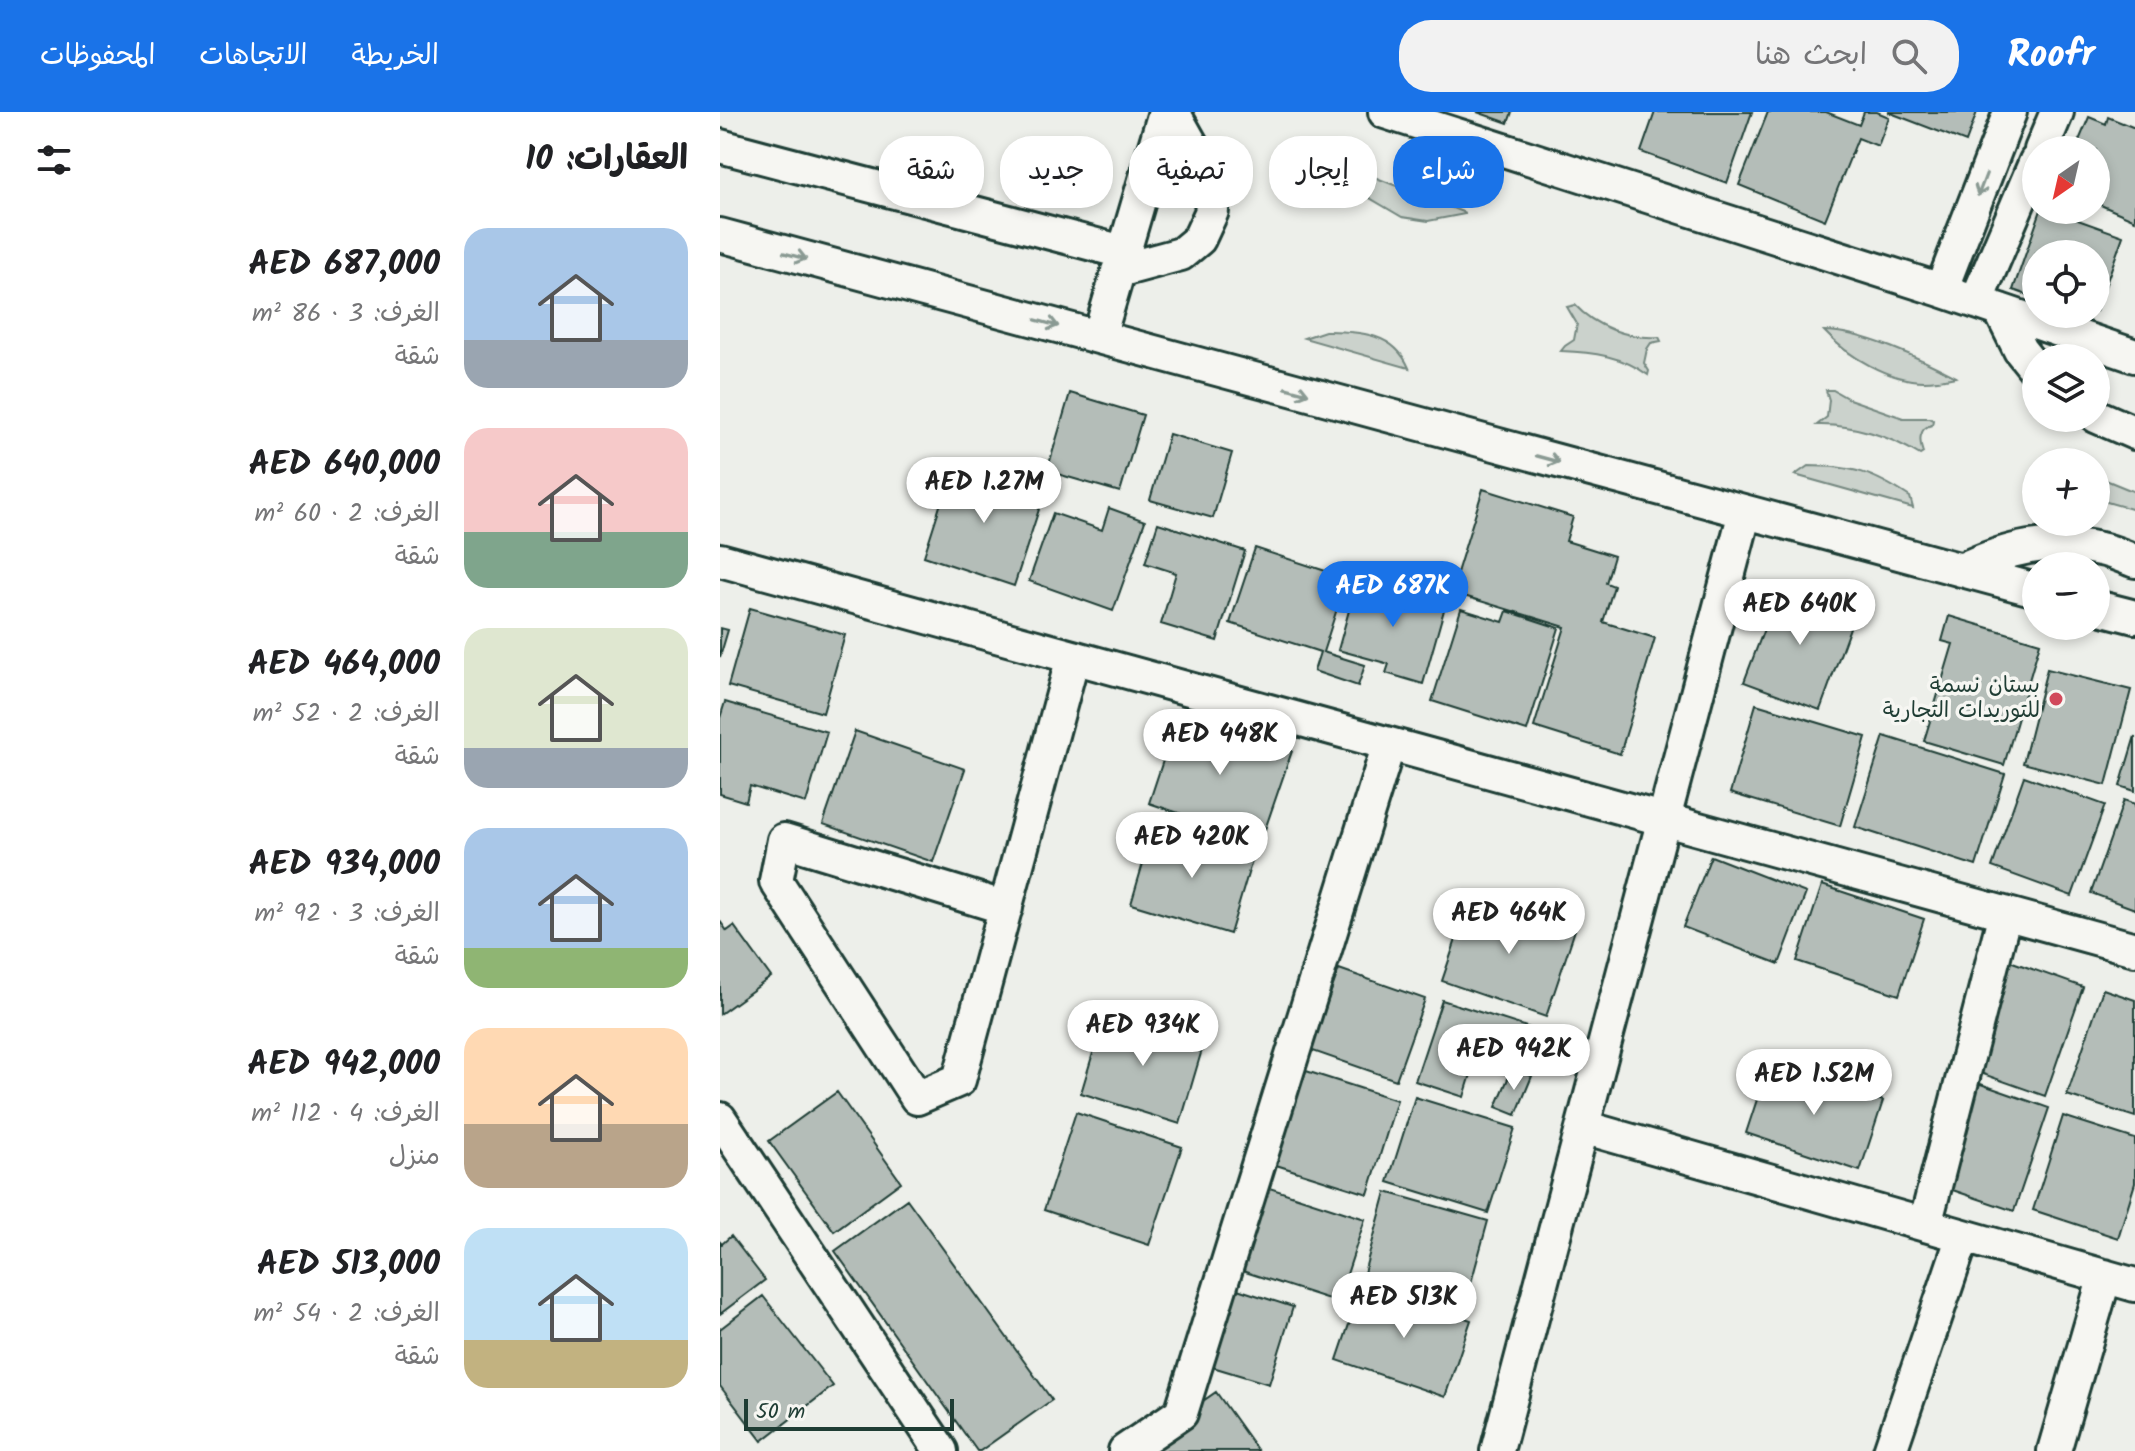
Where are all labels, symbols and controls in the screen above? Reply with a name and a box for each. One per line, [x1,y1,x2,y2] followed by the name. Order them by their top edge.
[1399,20,1959,92] search box
[2007,26,2095,86] text: Roofr
[1755,32,1867,80] text: ابحث هنا
[40,34,155,79] text: المحفوظات
[199,34,307,79] text: الاتجاهات
[351,34,439,79] text: الخريطة
[1887,34,1931,78] icon: search
[525,133,688,187] text: العقارات: 10
[879,136,984,208] chip: شقة
[1000,136,1113,208] chip: جديد
[1129,136,1253,208] chip: تصفية
[1269,136,1377,208] chip: إيجار
[1393,136,1504,208] chip: شراء
[2022,136,2110,224] north arrow
[2022,136,2110,640] map controls
[32,138,76,182] icon: filters
[1974,172,1988,197] one-way arrow
[248,238,440,292] text: AED 687,000
[2022,240,2110,328] button: locate
[782,249,808,264] one-way arrow
[528,260,624,356] icon: home
[252,293,440,335] text: الغرف: 3 · 86 m²
[1033,316,1059,331] one-way arrow
[395,336,440,378] text: شقة
[2022,344,2110,432] button: layers
[1284,384,1310,399] one-way arrow
[248,438,440,492] text: AED 640,000
[2022,448,2110,536] button: +
[1535,452,1561,467] one-way arrow
[892,457,1076,525] pin: AED 1.27M
[528,460,624,556] icon: home
[924,462,1044,504] text: AED 1.27M
[254,493,440,535] text: الغرف: 2 · 60 m²
[395,536,440,578] text: شقة
[2022,552,2110,640] button: −
[1310,561,1476,629] pin: AED 687K
[1335,566,1451,608] text: AED 687K
[1717,579,1883,647] pin: AED 640K
[1742,584,1858,626] text: AED 640K
[247,638,440,692] text: AED 464,000
[528,660,624,756] icon: home
[1883,669,2040,729] place label: بستان نسمة للتوريدات التجارية
[2047,690,2065,708] marker: بستان نسمة للتوريدات التجارية
[253,693,440,735] text: الغرف: 2 · 52 m²
[1137,709,1303,777] pin: AED 448K
[1161,714,1279,756] text: AED 448K
[395,736,440,778] text: شقة
[1109,812,1275,880] pin: AED 420K
[1134,817,1250,859] text: AED 420K
[249,838,440,892] text: AED 934,000
[528,860,624,956] icon: home
[1426,888,1592,956] pin: AED 464K
[254,893,440,935] text: الغرف: 3 · 92 m²
[1451,893,1567,935] text: AED 464K
[395,936,440,978] text: شقة
[1060,1000,1226,1068] pin: AED 934K
[1085,1005,1201,1047] text: AED 934K
[1431,1024,1597,1092] pin: AED 942K
[1456,1029,1572,1071] text: AED 942K
[247,1038,440,1092] text: AED 942,000
[1722,1049,1906,1117] pin: AED 1.52M
[1754,1054,1874,1096] text: AED 1.52M
[528,1060,624,1156] icon: home
[251,1093,440,1135] text: الغرف: 4 · 112 m²
[389,1136,440,1178] text: منزل
[257,1238,440,1292] text: AED 513,000
[528,1260,624,1356] icon: home
[1321,1272,1487,1340] pin: AED 513K
[1350,1277,1458,1319] text: AED 513K
[254,1293,440,1335] text: الغرف: 2 · 54 m²
[395,1336,440,1378] text: شقة
[744,1395,954,1431] scale bar
[756,1395,805,1430] text: 50 m

